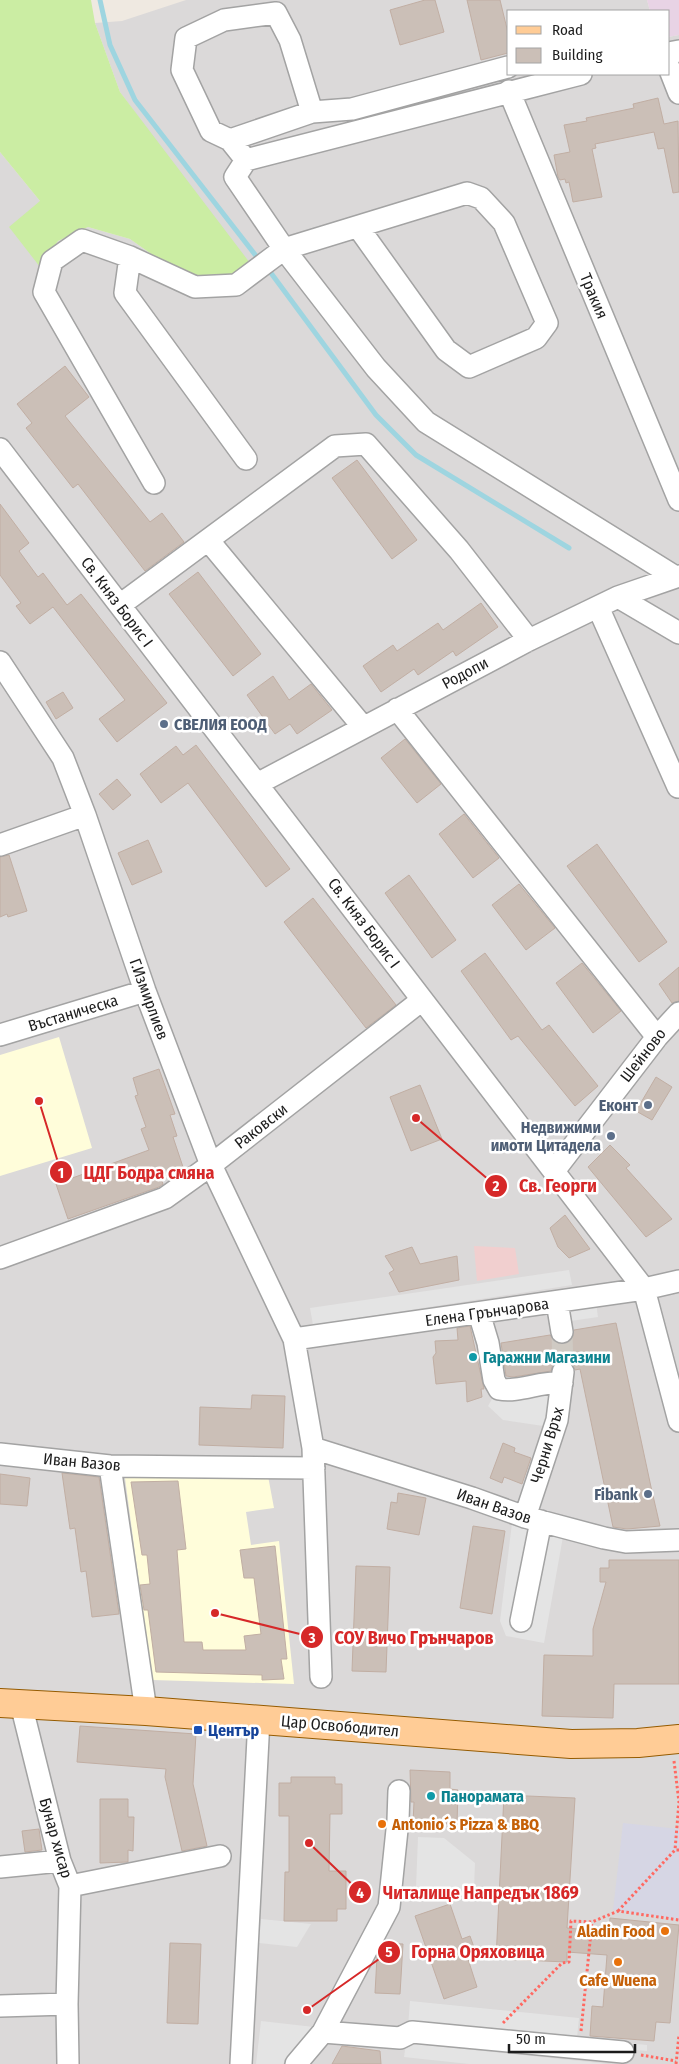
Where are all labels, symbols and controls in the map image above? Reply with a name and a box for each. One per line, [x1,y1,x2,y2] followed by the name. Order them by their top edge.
[507,10,669,75] legend
[552,21,583,39] text: Road
[552,46,603,64] text: Building
[576,270,612,322] street label: Тракия
[77,553,157,651] street label: Св. Княз Борис I
[439,653,491,693] street label: Родопи
[174,715,268,734] place label: СВЕЛИЯ ЕООД
[158,718,170,730] marker: СВЕЛИЯ ЕООД
[324,874,404,972] street label: Св. Княз Борис I
[126,956,172,1042] street label: Г.Измирлиев
[26,990,120,1036] street label: Въстаническа
[616,1024,670,1086] street label: Шейново
[599,1096,638,1115] place label: Еконт
[231,1099,291,1153] street label: Раковски
[642,1099,654,1111] marker: Еконт
[491,1118,601,1155] place label: Недвижими имоти Цитадела
[605,1130,617,1142] marker: Недвижими имоти Цитадела
[49,1156,224,1189] callout: ЦДГ Бодра смяна
[84,1162,214,1184] text: ЦДГ Бодра смяна
[58,1164,64,1182] text: 1
[484,1170,607,1203] callout: Св. Георги
[519,1175,597,1197] text: Св. Георги
[492,1177,500,1195] text: 2
[424,1294,550,1330] street label: Елена Грънчарова
[483,1348,611,1367] place label: Гаражни Магазини
[467,1351,479,1363] marker: Гаражни Магазини
[526,1405,568,1485] street label: Черни Връх
[42,1449,122,1475] street label: Иван Вазов
[454,1484,534,1528] street label: Иван Вазов
[594,1485,639,1504] place label: Fibank
[642,1488,654,1500] marker: Fibank
[299,1621,504,1654] callout: СОУ Вичо Грънчаров
[334,1627,494,1649] text: СОУ Вичо Грънчаров
[307,1629,316,1647] text: 3
[280,1711,400,1741] street label: Цар Освободител
[208,1721,260,1740] place label: Център
[192,1724,204,1736] marker: Център
[441,1787,524,1806] place label: Панорамата
[425,1790,437,1802] marker: Панорамата
[35,1796,77,1880] street label: Бунар хисар
[391,1815,540,1834] place label: Antonio´s Pizza & BBQ
[376,1818,388,1830] marker: Antonio´s Pizza & BBQ
[348,1876,589,1909] callout: Читалище Напредък 1869
[383,1882,579,1904] text: Читалище Напредък 1869
[356,1884,364,1902] text: 4
[576,1922,655,1941] place label: Aladin Food
[659,1925,671,1937] marker: Aladin Food
[376,1935,555,1968] callout: Горна Оряховица
[411,1941,545,1963] text: Горна Оряховица
[385,1943,393,1961] text: 5
[612,1956,624,1968] marker: Cafe Wuena
[579,1971,657,1990] place label: Cafe Wuena
[509,2022,635,2054] scale bar
[516,2030,546,2048] text: 50 m

